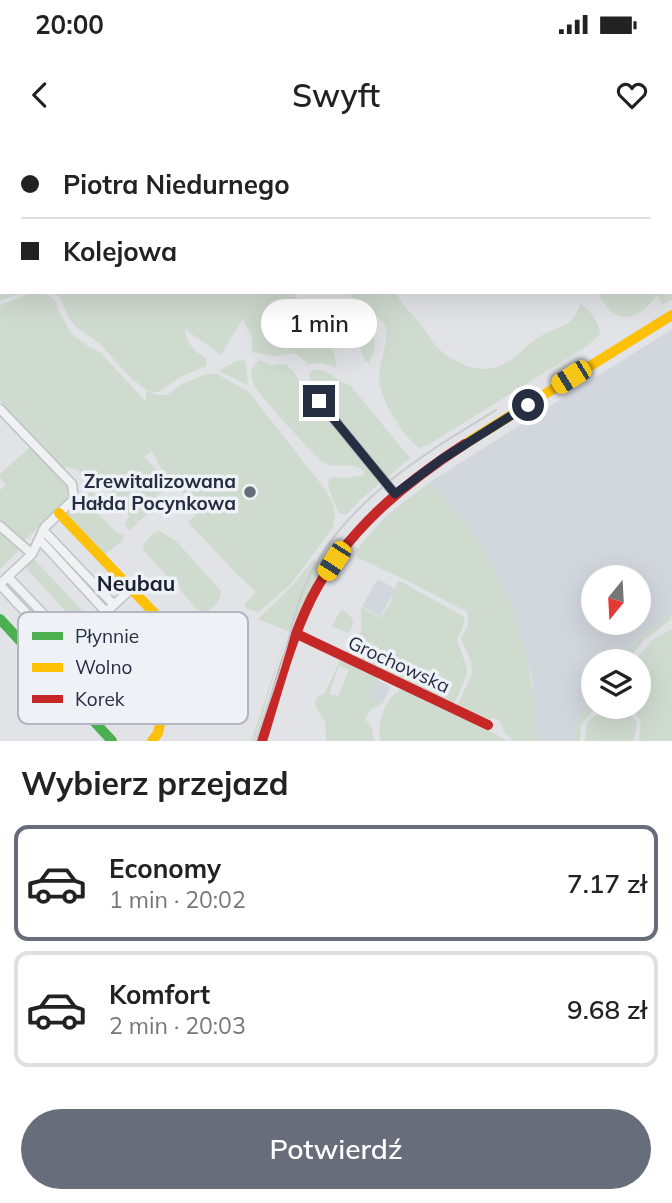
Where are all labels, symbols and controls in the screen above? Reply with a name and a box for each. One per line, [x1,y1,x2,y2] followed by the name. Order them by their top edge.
[35,8,104,41] text: 20:00
[292,75,380,115] text: Swyft
[21,76,59,114] icon: back
[613,76,651,114] icon: heart
[63,168,290,201] text: Piotra Niedurnego
[63,235,177,268] text: Kolejowa
[261,300,377,348] callout: 1 min
[289,309,349,338] text: 1 min
[548,357,595,397] car
[303,385,335,417] route end
[512,389,544,421] route start
[71,469,236,515] place label: Zrewitalizowana Hałda Pocynkowa
[242,484,258,500] marker: Zrewitalizowana Hałda Pocynkowa
[314,538,355,584] car
[581,565,651,635] north arrow
[581,565,651,719] map controls
[97,570,175,596] district label: Neubau
[18,612,248,724] legend
[75,624,139,648] text: Płynnie
[344,630,454,698] street label: Grochowska
[581,649,651,719] button: layers
[75,655,132,679] text: Wolno
[75,687,125,711] text: Korek
[21,763,289,803] text: Wybierz przejazd
[25,852,88,915] icon: car
[109,852,221,885] text: Economy
[567,867,647,900] text: 7.17 zł
[109,885,246,914] text: 1 min · 20:02
[25,978,88,1041] icon: car
[109,978,210,1011] text: Komfort
[567,993,647,1026] text: 9.68 zł
[109,1011,246,1040] text: 2 min · 20:03
[21,1109,651,1189] button: Potwierdź

